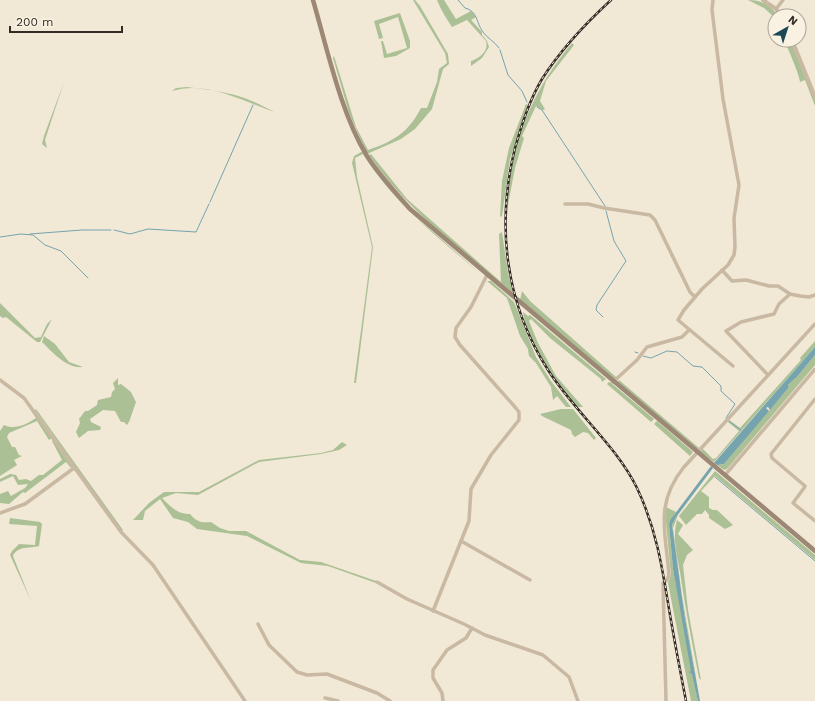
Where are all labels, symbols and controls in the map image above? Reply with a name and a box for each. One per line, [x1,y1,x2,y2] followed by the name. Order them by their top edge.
[10,8,122,34] scale bar
[767,8,807,48] north arrow
[786,13,800,28] text: N
[16,15,53,29] text: 200 m

